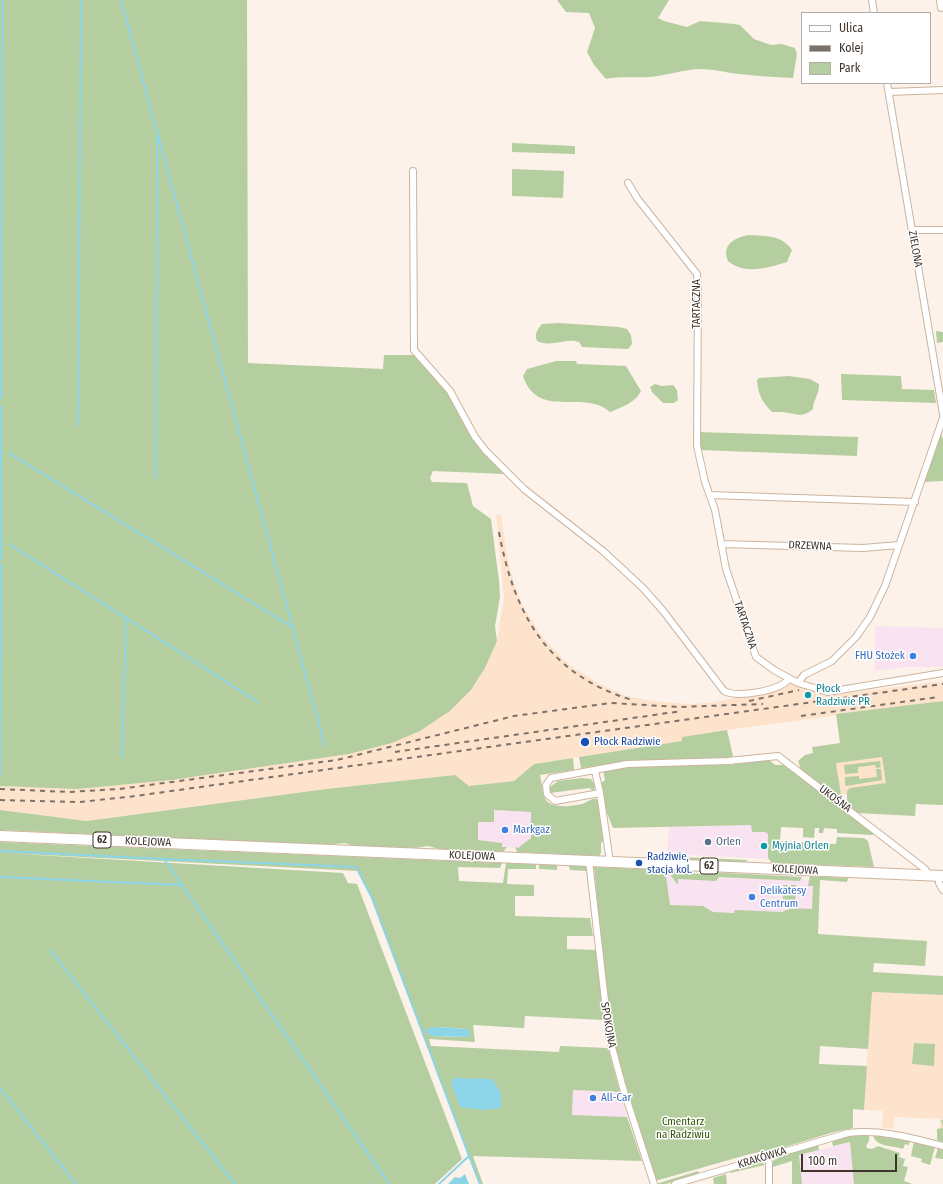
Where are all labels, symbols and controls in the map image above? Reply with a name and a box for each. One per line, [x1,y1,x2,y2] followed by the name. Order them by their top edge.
[801,12,931,84] legend
[839,21,863,35] text: Ulica
[839,41,864,55] text: Kolej
[839,61,860,75] text: Park
[905,230,925,268] street label: ZIELONA
[690,279,704,329] street label: TARTACZNA
[788,539,832,553] street label: DRZEWNA
[731,599,759,651] street label: TARTACZNA
[855,649,905,663] place label: FHU Stożek
[908,651,918,661] marker: FHU Stożek
[816,682,870,708] place label: Płock Radziwie PR
[803,690,813,700] marker: Płock Radziwie PR
[594,735,661,749] place label: Płock Radziwie
[579,736,591,748] marker: Płock Radziwie
[816,783,854,815] street label: UKOŚNA
[513,823,550,837] place label: Markgaz
[500,825,510,835] marker: Markgaz
[93,832,111,848] road number: 62
[125,835,171,849] street label: KOLEJOWA
[716,835,741,849] place label: Orlen
[703,837,713,847] marker: Orlen
[772,839,829,853] place label: Myjnia Orlen
[759,841,769,851] marker: Myjnia Orlen
[449,849,495,863] street label: KOLEJOWA
[647,850,692,876] place label: Radziwie, stacja kol.
[634,858,644,868] marker: Radziwie, stacja kol.
[700,858,718,874] road number: 62
[771,862,819,878] street label: KOLEJOWA
[760,884,806,910] place label: Delikatesy Centrum
[747,892,757,902] marker: Delikatesy Centrum
[598,1001,618,1049] street label: SPOKOJNA
[601,1091,631,1105] place label: All-Car
[588,1093,598,1103] marker: All-Car
[656,1115,710,1141] park label: Cmentarz na Radziwiu
[736,1144,788,1172] street label: KRAKÓWKA
[803,1146,899,1172] scale bar
[808,1154,837,1168] text: 100 m

